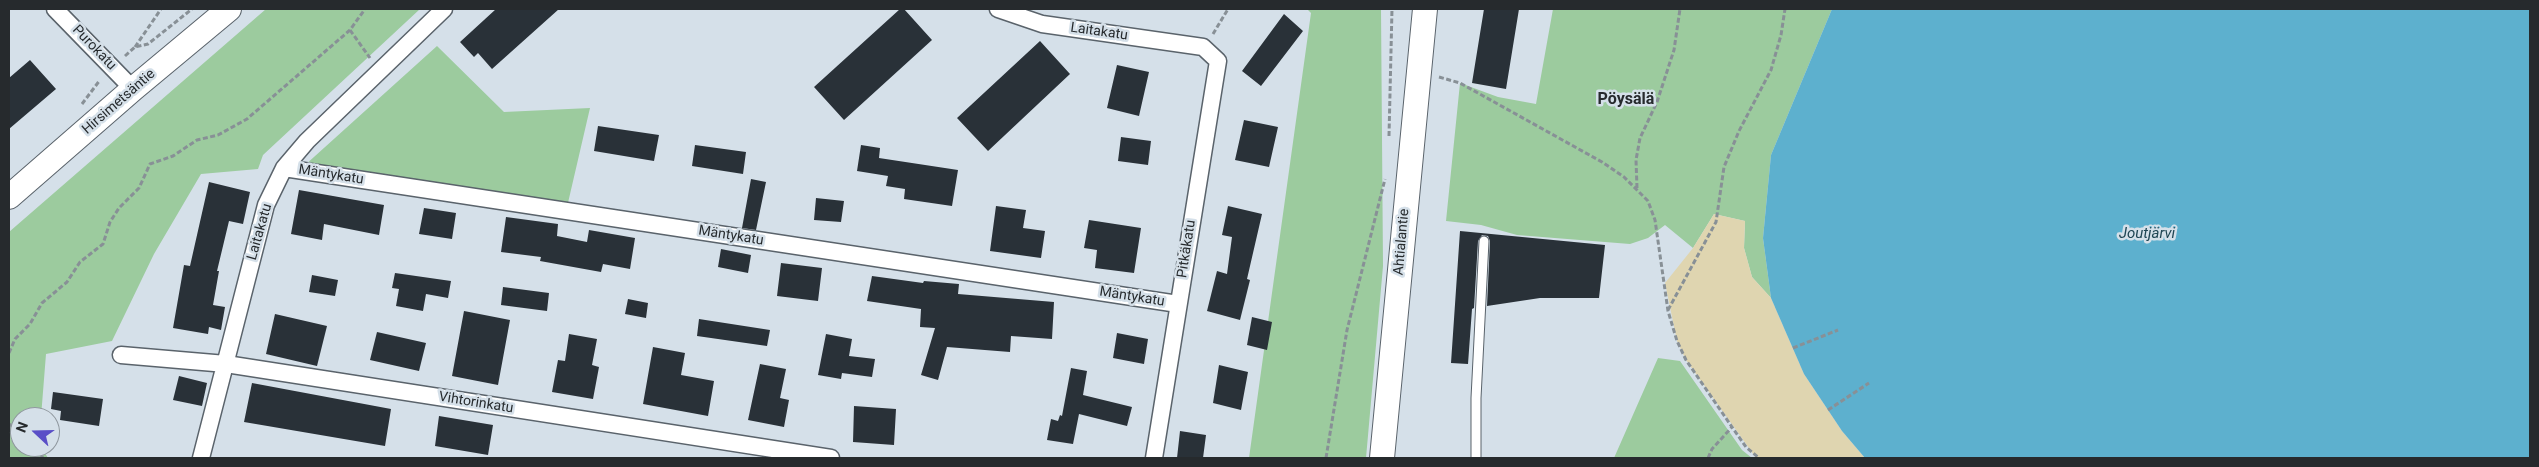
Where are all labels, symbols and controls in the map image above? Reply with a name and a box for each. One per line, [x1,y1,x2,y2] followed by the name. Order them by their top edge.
[1069,20,1129,44] street label: Laitakatu
[68,22,120,74] street label: Purokatu
[79,66,159,138] street label: Hirsimetsäntie
[1598,90,1654,110] district label: Pöysälä
[297,162,365,188] street label: Mäntykatu
[244,202,276,262] street label: Laitakatu
[1391,208,1413,276] street label: Ahtialantie
[1174,219,1200,279] street label: Pitkäkatu
[697,223,765,249] street label: Mäntykatu
[2119,225,2175,243] water label: Joutjärvi
[1098,284,1166,310] street label: Mäntykatu
[437,389,515,417] street label: Vihtorinkatu
[10,407,60,457] north arrow
[13,420,31,434] text: N

